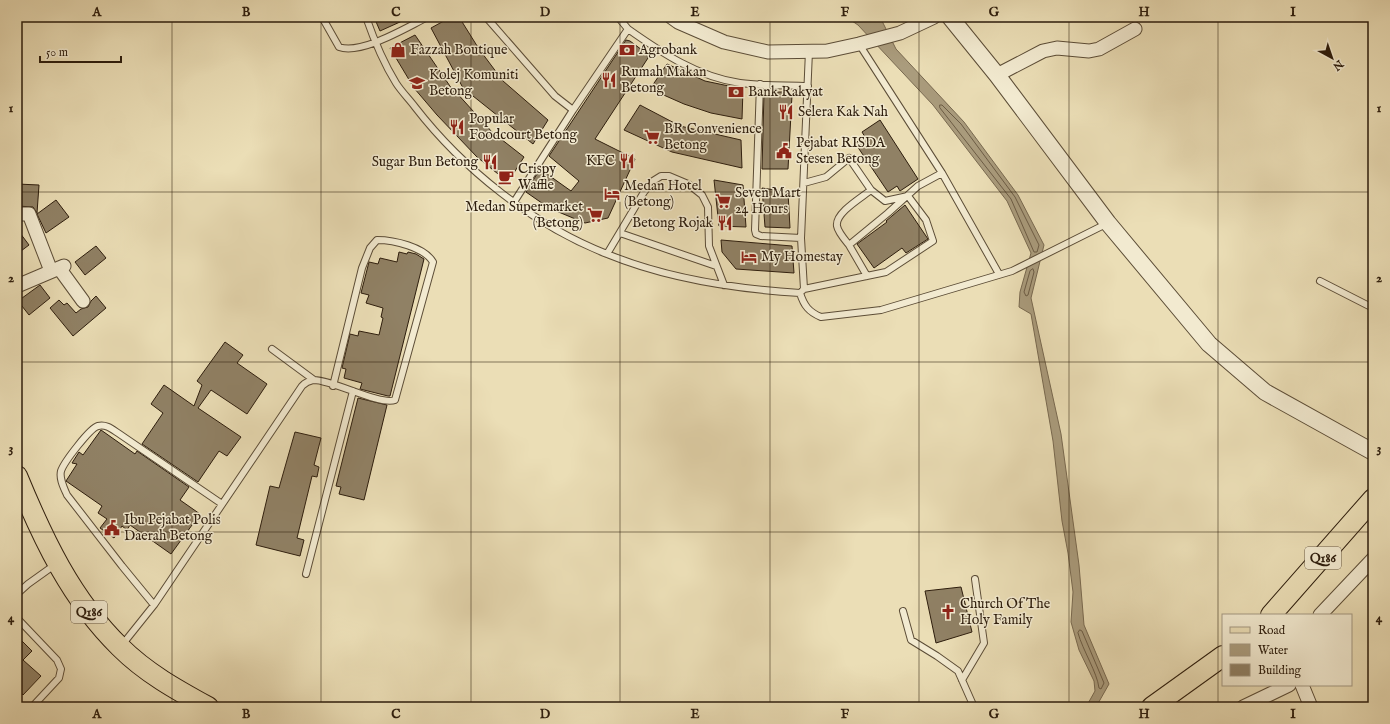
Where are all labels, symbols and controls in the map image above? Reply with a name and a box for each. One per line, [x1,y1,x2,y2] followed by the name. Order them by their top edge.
[92,4,103,21] text: A
[242,4,251,21] text: B
[391,4,401,21] text: C
[540,4,551,21] text: D
[690,4,700,21] text: E
[841,4,850,21] text: F
[989,4,1000,21] text: G
[1138,4,1150,21] text: H
[1290,4,1296,21] text: I
[40,38,121,64] scale bar
[1312,38,1352,78] north arrow
[389,41,407,59] shop icon: Fazzah Boutique
[410,41,508,59] place label: Fazzah Boutique
[618,41,636,59] bank icon: Agrobank
[638,41,698,59] place label: Agrobank
[46,45,68,60] text: 50 m
[1329,56,1347,74] text: N
[621,63,707,97] place label: Rumah Makan Betong
[429,66,519,100] place label: Kolej Komuniti Betong
[600,71,618,89] restaurant icon: Rumah Makan Betong
[408,74,426,92] school or university icon: Kolej Komuniti Betong
[727,83,745,101] bank icon: Bank Rakyat
[748,83,823,101] place label: Bank Rakyat
[9,100,14,117] text: 1
[1377,100,1382,117] text: 1
[777,103,795,121] restaurant icon: Selera Kak Nah
[798,103,889,121] place label: Selera Kak Nah
[469,110,577,144] place label: Popular Foodcourt Betong
[448,118,466,136] restaurant icon: Popular Foodcourt Betong
[664,120,762,154] place label: BR Convenience Betong
[643,128,661,146] supermarket icon: BR Convenience Betong
[796,134,886,168] place label: Pejabat RISDA Stesen Betong
[775,142,793,160] public building icon: Pejabat RISDA Stesen Betong
[586,152,615,170] place label: KFC
[618,152,636,170] restaurant icon: KFC
[372,153,478,171] place label: Sugar Bun Betong
[481,153,499,171] restaurant icon: Sugar Bun Betong
[518,160,556,194] place label: Crispy Waffle
[497,168,515,186] cafe icon: Crispy Waffle
[624,177,702,211] place label: Medan Hotel (Betong)
[735,184,801,218] place label: Seven Mart 24 Hours
[603,185,621,203] hotel icon: Medan Hotel (Betong)
[714,192,732,210] supermarket icon: Seven Mart 24 Hours
[465,198,583,232] place label: Medan Supermarket (Betong)
[586,206,604,224] supermarket icon: Medan Supermarket (Betong)
[632,214,713,232] place label: Betong Rojak
[716,214,734,232] restaurant icon: Betong Rojak
[740,248,758,266] hotel icon: My Homestay
[761,248,843,266] place label: My Homestay
[8,270,14,287] text: 2
[1376,270,1382,287] text: 2
[9,440,14,457] text: 3
[1377,440,1382,457] text: 3
[124,511,221,545] place label: Ibu Pejabat Polis Daerah Betong
[103,519,121,537] public building icon: Ibu Pejabat Polis Daerah Betong
[1305,547,1341,569] road number: Q186
[960,595,1051,629] place label: Church Of The Holy Family
[71,601,107,623] road number: Q186
[939,603,957,621] church icon: Church Of The Holy Family
[8,610,15,627] text: 4
[1376,610,1383,627] text: 4
[1222,614,1352,686] legend
[1258,623,1286,638] text: Road
[1258,643,1289,658] text: Water
[1258,663,1302,678] text: Building
[92,706,103,723] text: A
[242,706,251,723] text: B
[391,706,401,723] text: C
[540,706,551,723] text: D
[690,706,700,723] text: E
[841,706,850,723] text: F
[989,706,1000,723] text: G
[1138,706,1150,723] text: H
[1290,706,1296,723] text: I

